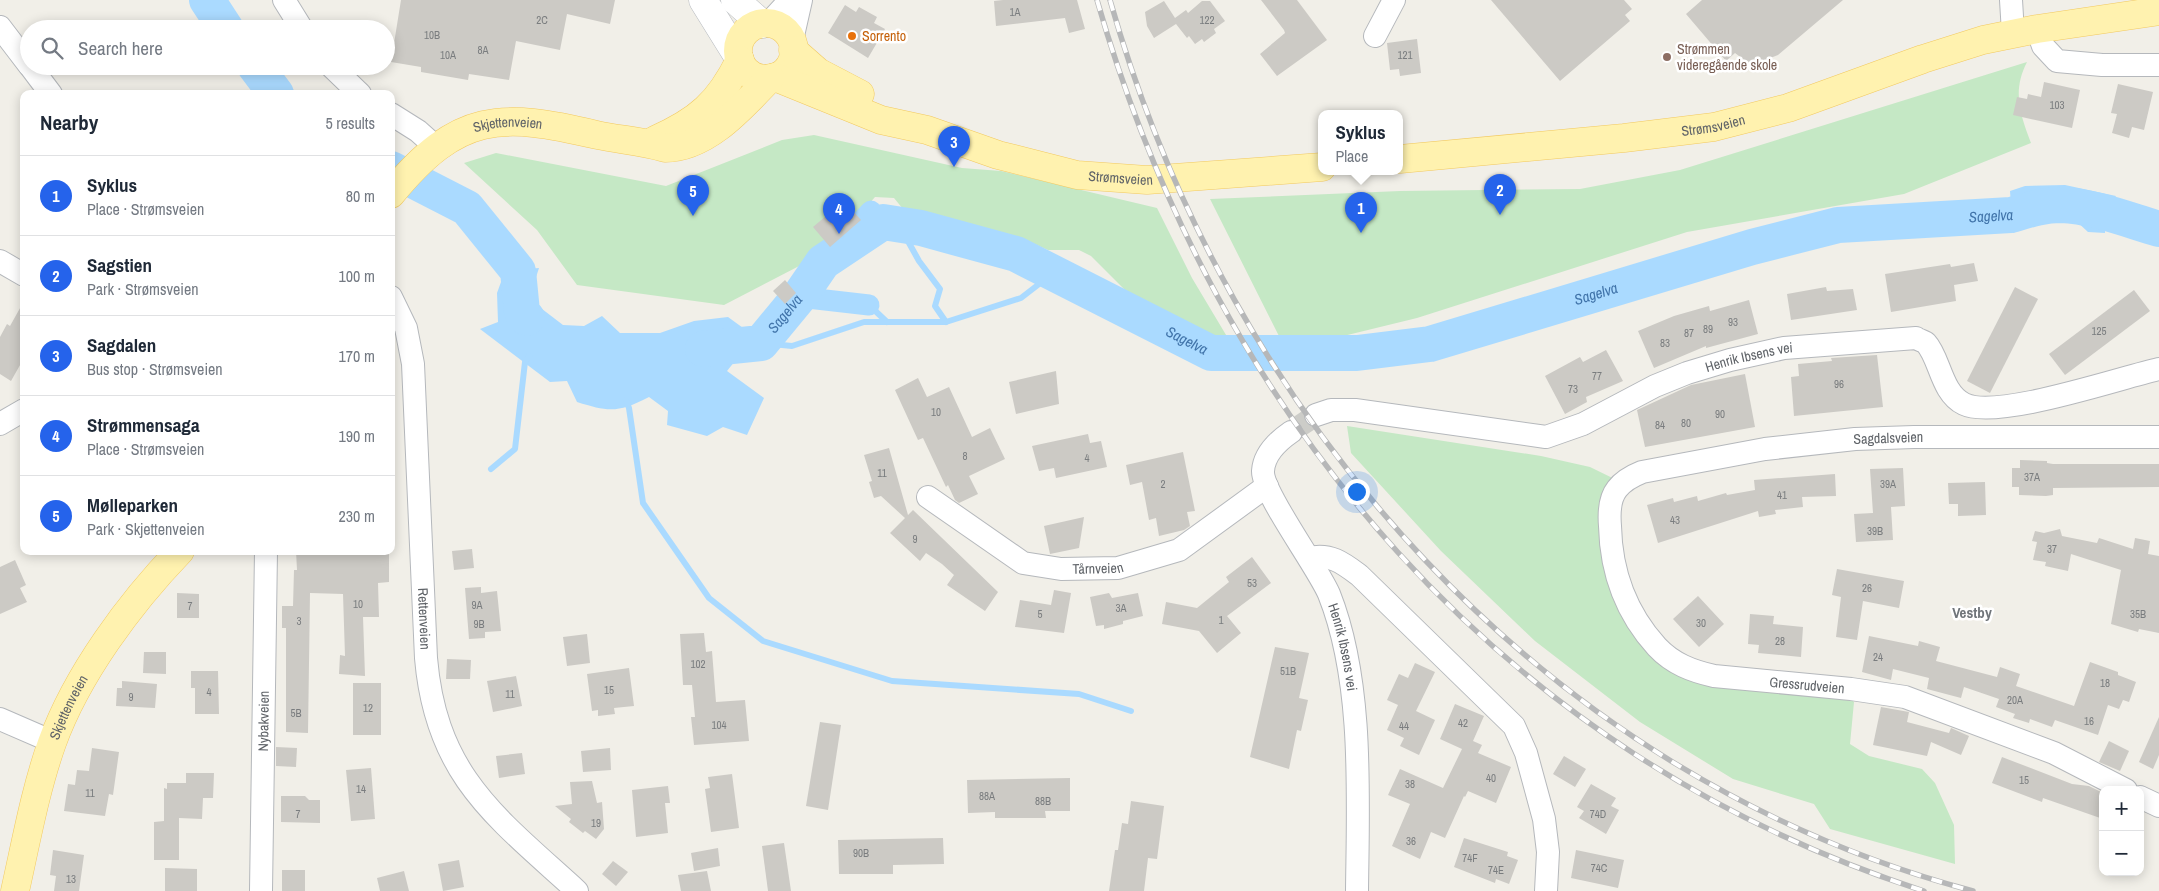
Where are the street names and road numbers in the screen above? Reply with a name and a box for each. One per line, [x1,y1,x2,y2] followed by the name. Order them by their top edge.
[1680,110,1747,140] street label: Strømsveien
[471,113,543,136] street label: Skjettenveien
[1088,167,1154,189] street label: Strømsveien
[1703,338,1793,376] street label: Henrik Ibsens vei
[1853,428,1923,448] street label: Sagdalsveien
[1072,558,1126,578] street label: Tårnveien
[414,587,435,650] street label: Rettenveien
[1324,601,1361,692] street label: Henrik Ibsens vei
[45,672,92,742] street label: Skjettenveien
[1769,673,1845,697] street label: Gressrudveien
[254,691,273,751] street label: Nybakveien

